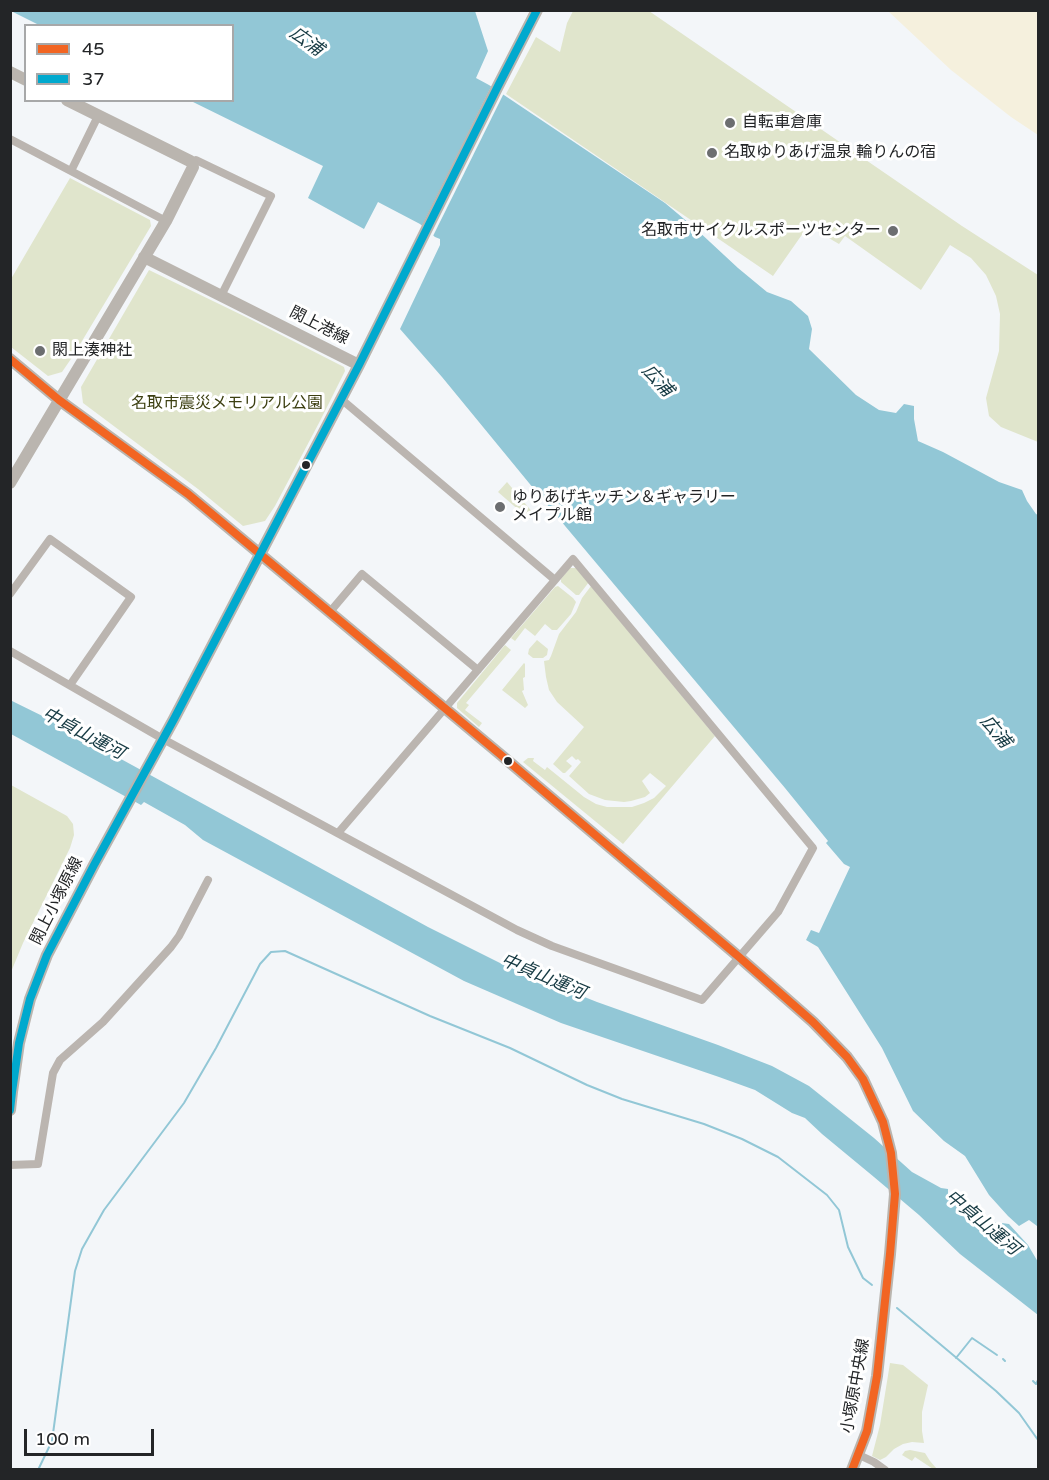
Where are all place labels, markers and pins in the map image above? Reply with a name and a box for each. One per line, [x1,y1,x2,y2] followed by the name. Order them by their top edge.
[742,113,822,133] place label: 自転車倉庫
[723,116,737,130] marker: 自転車倉庫
[724,143,936,163] place label: 名取ゆりあげ温泉 輪りんの宿
[705,146,719,160] marker: 名取ゆりあげ温泉 輪りんの宿
[641,221,881,241] place label: 名取市サイクルスポーツセンター
[886,224,900,238] marker: 名取市サイクルスポーツセンター
[52,341,132,361] place label: 閖上湊神社
[33,344,47,358] marker: 閖上湊神社
[300,459,312,471] unlabelled marker
[512,488,736,526] place label: ゆりあげキッチン＆ギャラリー メイプル館
[493,500,507,514] marker: ゆりあげキッチン＆ギャラリー メイプル館
[502,755,514,767] unlabelled marker

